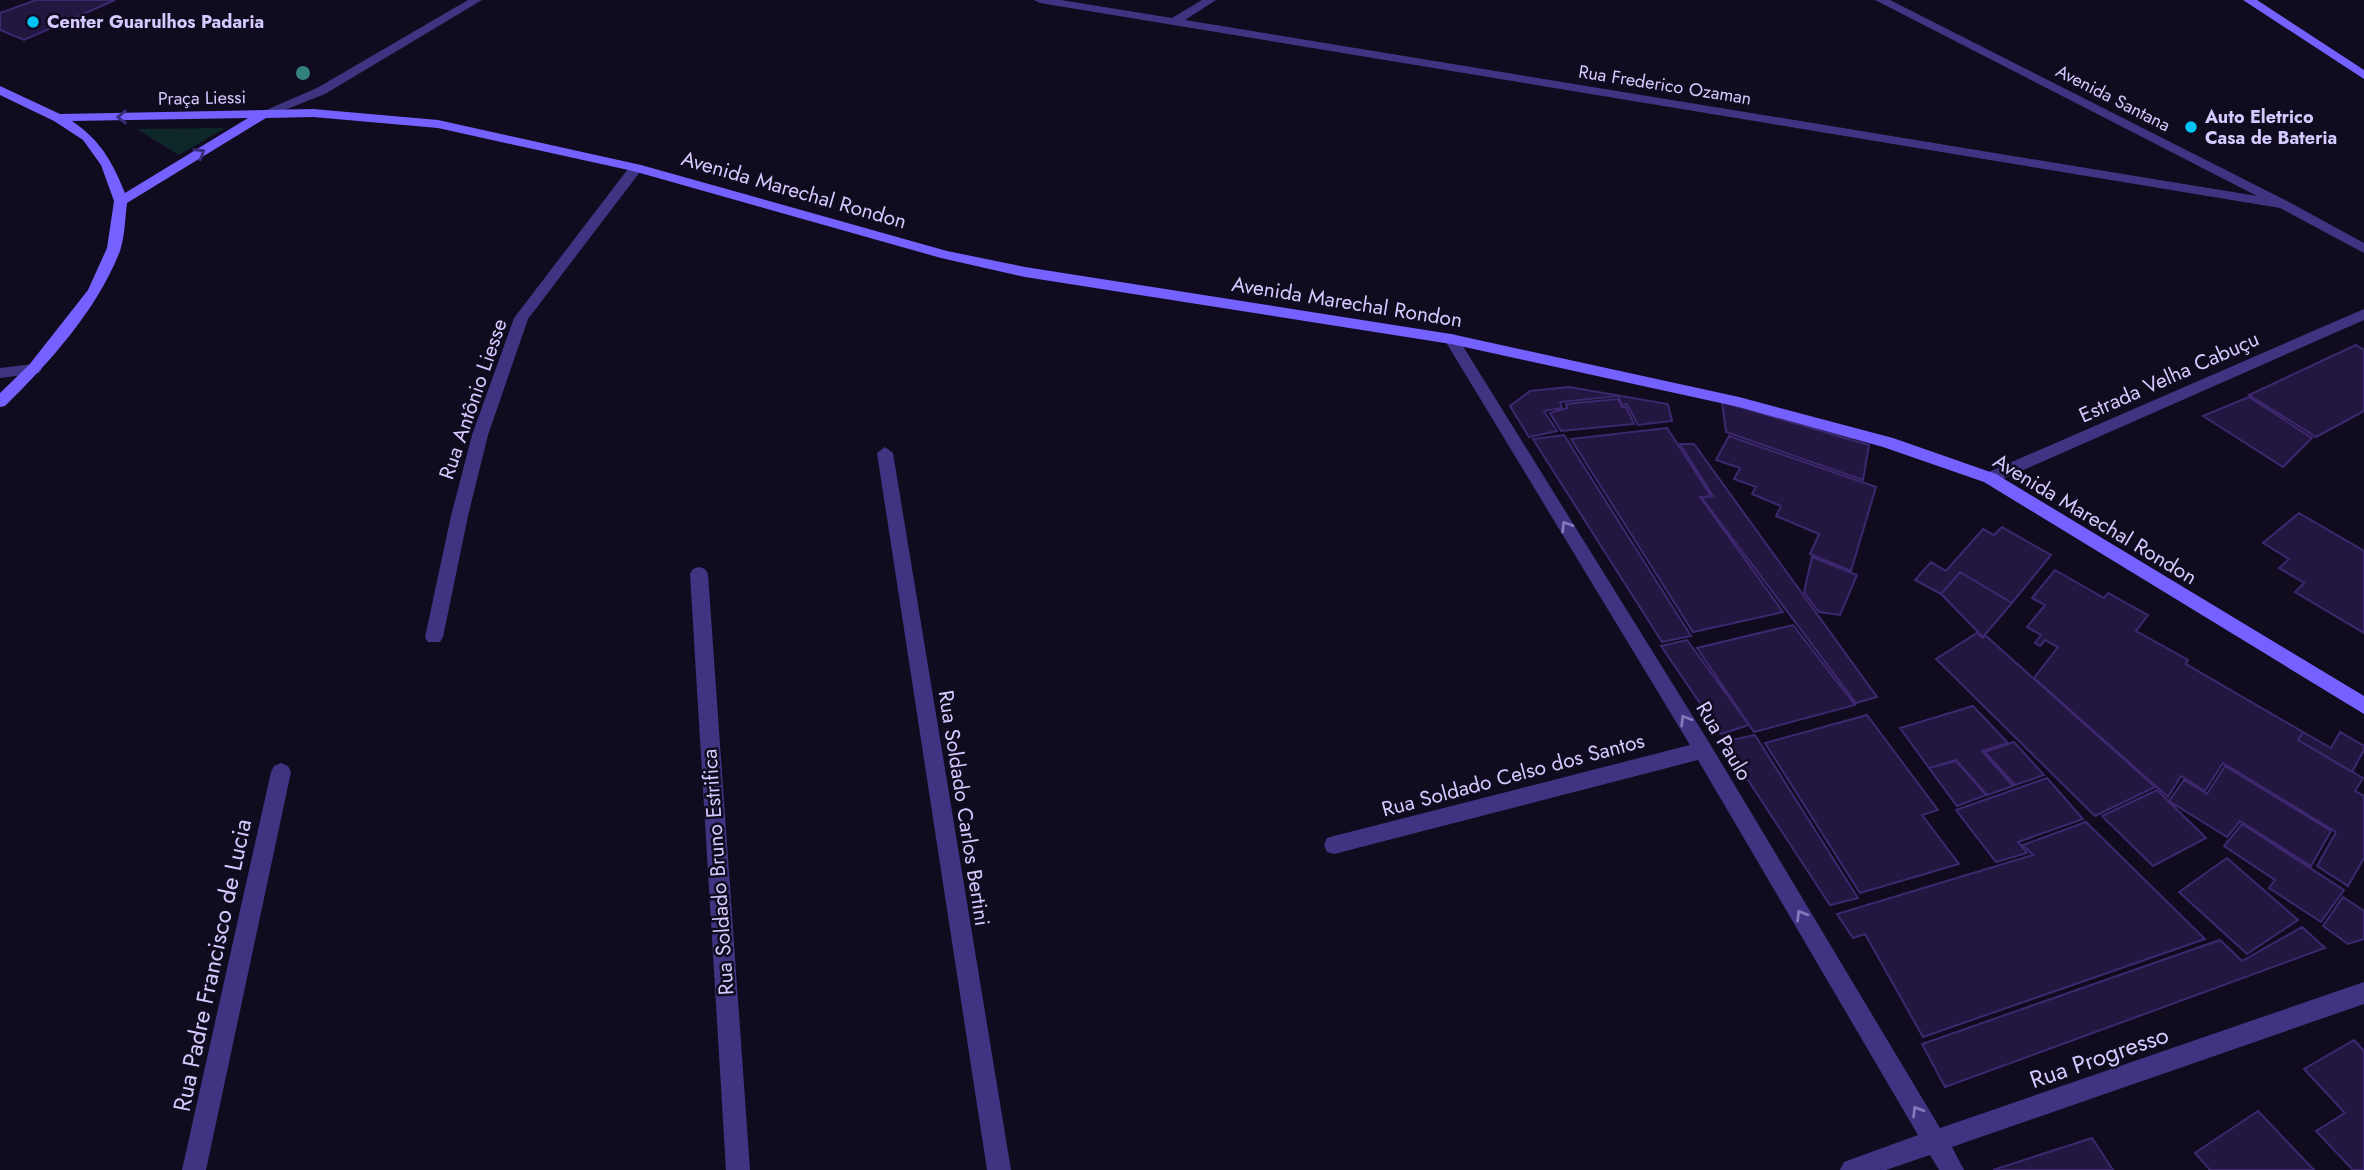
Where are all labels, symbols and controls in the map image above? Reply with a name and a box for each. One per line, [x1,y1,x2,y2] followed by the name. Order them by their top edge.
[47,9,264,35] place label: Center Guarulhos Padaria
[25,14,41,30] marker: Center Guarulhos Padaria
[1577,58,1753,112] street label: Rua Frederico Ozaman
[2051,58,2175,138] street label: Avenida Santana
[158,84,246,112] street label: Praça Liessi
[2204,104,2337,151] place label: Auto Eletrico Casa de Bateria
[116,109,127,124] one-way arrow
[2183,119,2199,135] marker: Auto Eletrico Casa de Bateria
[678,143,910,237] street label: Avenida Marechal Rondon
[193,148,206,161] one-way arrow
[1229,269,1465,335] street label: Avenida Marechal Rondon
[431,314,515,483] street label: Rua Antônio Liesse
[2074,324,2264,430] street label: Estrada Velha Cabuçu
[1987,446,2203,592] street label: Avenida Marechal Rondon
[1561,521,1574,534] one-way arrow
[931,688,997,928] street label: Rua Soldado Carlos Bertini
[1689,696,1759,786] street label: Rua Paulo
[1680,715,1693,728] one-way arrow
[1378,725,1648,825] street label: Rua Soldado Celso dos Santos
[694,748,742,996] street label: Rua Soldado Bruno Estrifica
[164,815,260,1115] street label: Rua Padre Francisco de Lucia
[1797,910,1810,923] one-way arrow
[2025,1017,2173,1097] street label: Rua Progresso
[1912,1106,1925,1119] one-way arrow

